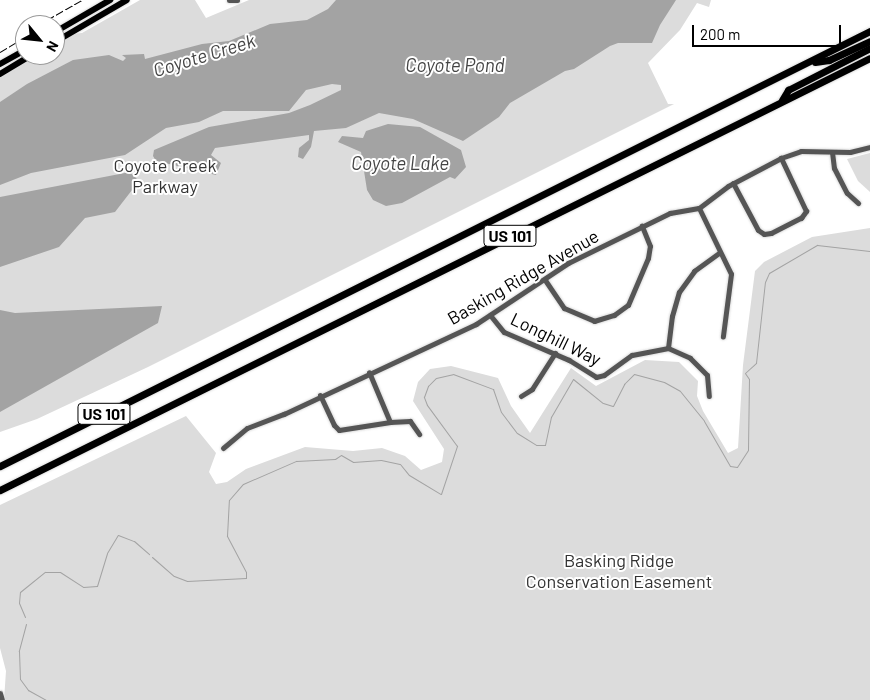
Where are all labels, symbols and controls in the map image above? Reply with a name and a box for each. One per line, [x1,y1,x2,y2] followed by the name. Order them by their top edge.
[15,15,65,65] north arrow
[695,15,844,47] scale bar
[700,25,740,43] text: 200 m
[150,29,258,81] water label: Coyote Creek
[43,39,62,55] text: N
[405,54,505,76] water label: Coyote Pond
[351,152,449,174] water label: Coyote Lake
[113,155,217,198] park label: Coyote Creek Parkway
[482,222,538,250] road number: US 101
[444,225,602,329] street label: Basking Ridge Avenue
[507,308,605,370] street label: Longhill Way
[76,400,132,428] road number: US 101
[526,550,712,592] park label: Basking Ridge Conservation Easement

